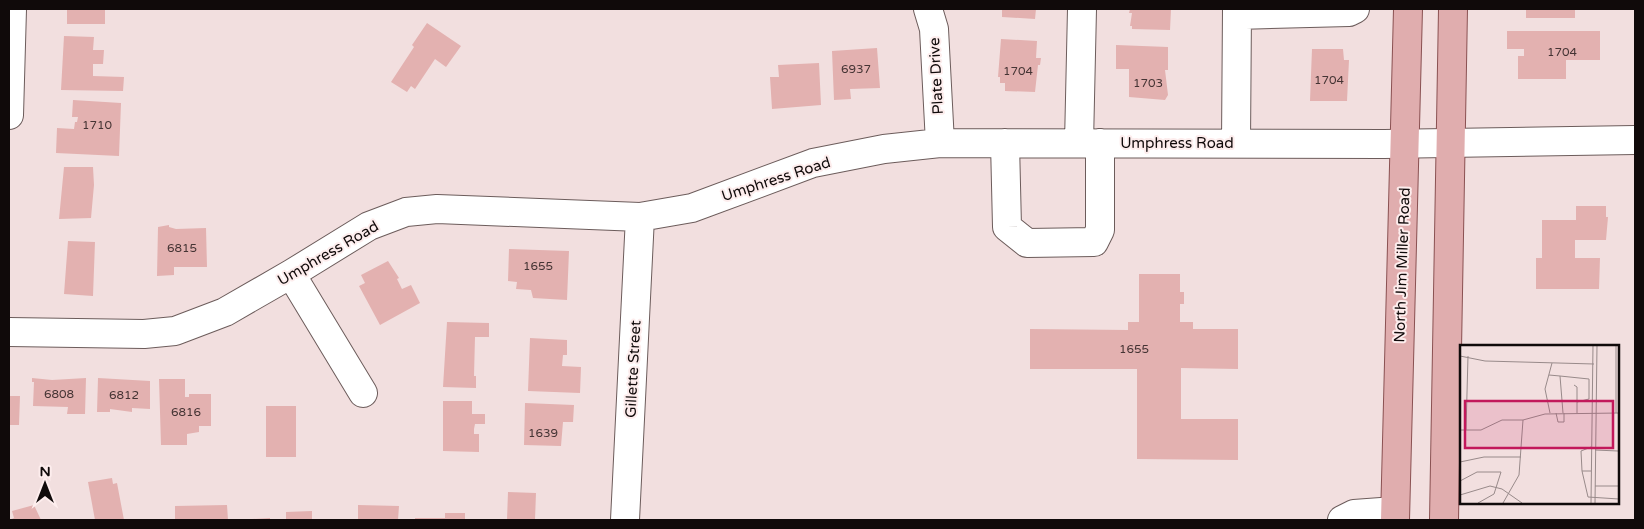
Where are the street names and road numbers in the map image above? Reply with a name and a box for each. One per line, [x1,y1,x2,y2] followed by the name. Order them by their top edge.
[925,37,947,115] street label: Plate Drive
[1120,134,1234,152] street label: Umphress Road
[719,153,833,205] street label: Umphress Road
[1390,187,1414,343] street label: North Jim Miller Road
[274,217,382,289] street label: Umphress Road
[621,319,645,418] street label: Gillette Street

